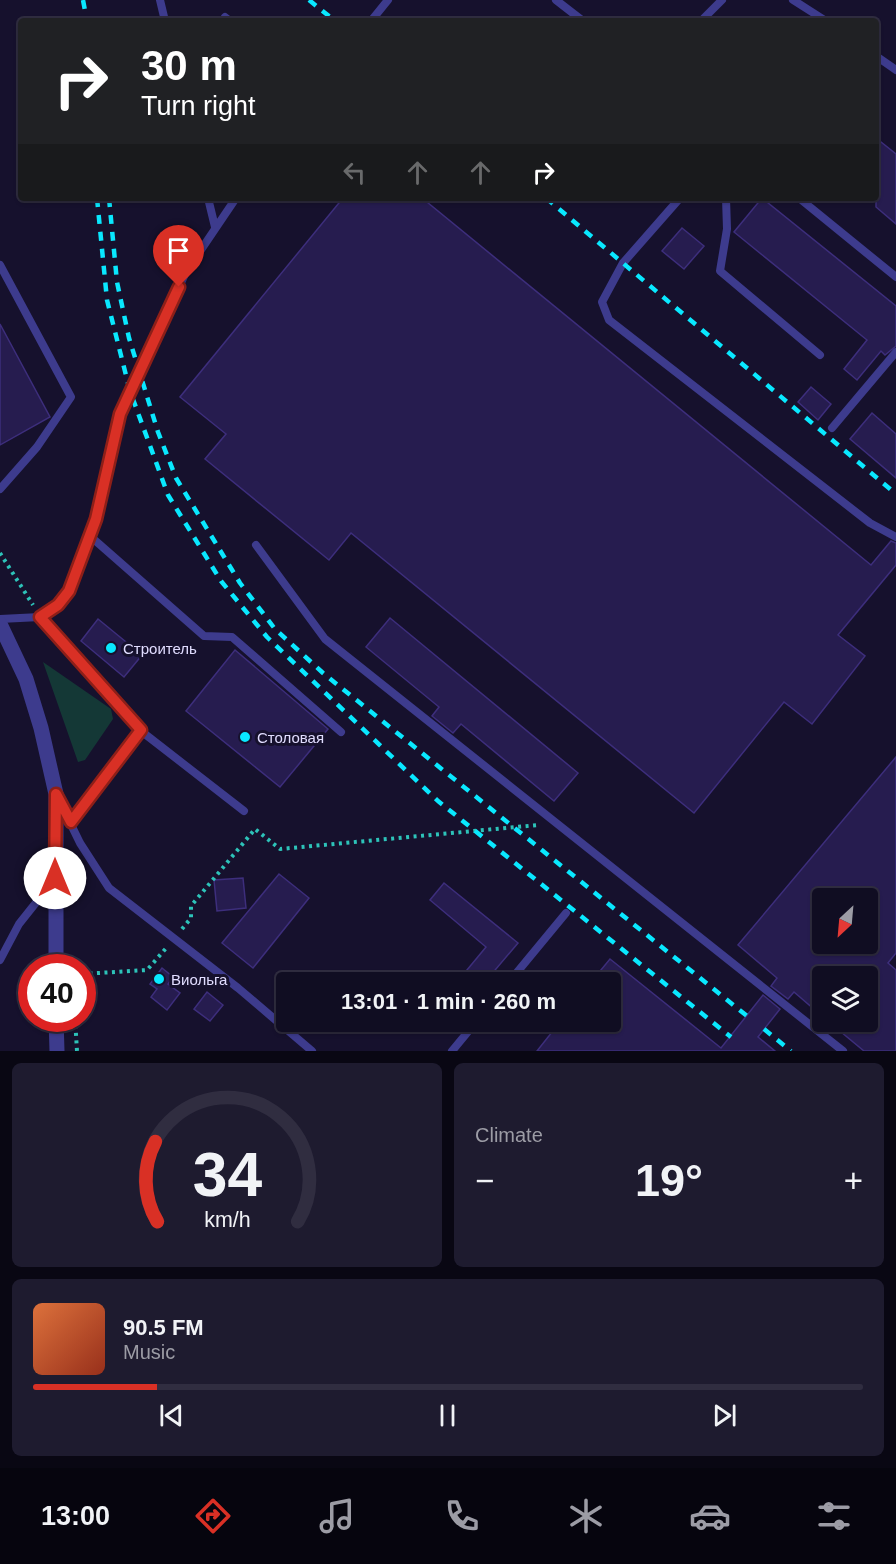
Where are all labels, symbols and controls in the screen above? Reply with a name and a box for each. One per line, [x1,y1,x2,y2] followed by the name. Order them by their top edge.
[42,42,120,120] icon: right
[141,42,237,89] text: 30 m
[141,91,256,121] text: Turn right
[338,156,371,189] icon: left
[401,156,434,189] icon: ahead
[464,156,497,189] icon: ahead
[527,156,560,189] icon: right
[153,225,204,287] pin
[162,234,195,267] icon: arrive
[123,640,197,657] place label: Строитель
[104,641,118,655] marker: Строитель
[257,729,324,746] place label: Столовая
[238,730,252,744] marker: Столовая
[23,846,87,910] position arrow
[812,888,878,954] north arrow
[812,888,878,1032] map controls
[18,954,96,1032] speed limit sign: 40
[812,966,878,1032] button: layers
[171,971,228,988] place label: Виольга
[152,972,166,986] marker: Виольга
[341,989,556,1014] text: 13:01 · 1 min · 260 m
[475,1124,543,1146] text: Climate
[192,1140,262,1209] text: 34
[635,1155,703,1206] text: 19°
[475,1162,494,1199] text: −
[844,1162,863,1199] text: +
[204,1208,250,1232] text: km/h
[123,1315,204,1340] text: 90.5 FM
[123,1341,175,1363] text: Music
[155,1399,188,1432] icon: previous
[431,1399,464,1432] icon: pause
[708,1399,741,1432] icon: next
[192,1495,234,1537] icon: directions
[316,1495,358,1537] icon: music
[441,1495,483,1537] icon: phone
[565,1495,607,1537] icon: climate
[689,1495,731,1537] icon: car
[813,1495,855,1537] icon: filters
[41,1501,110,1531] text: 13:00

